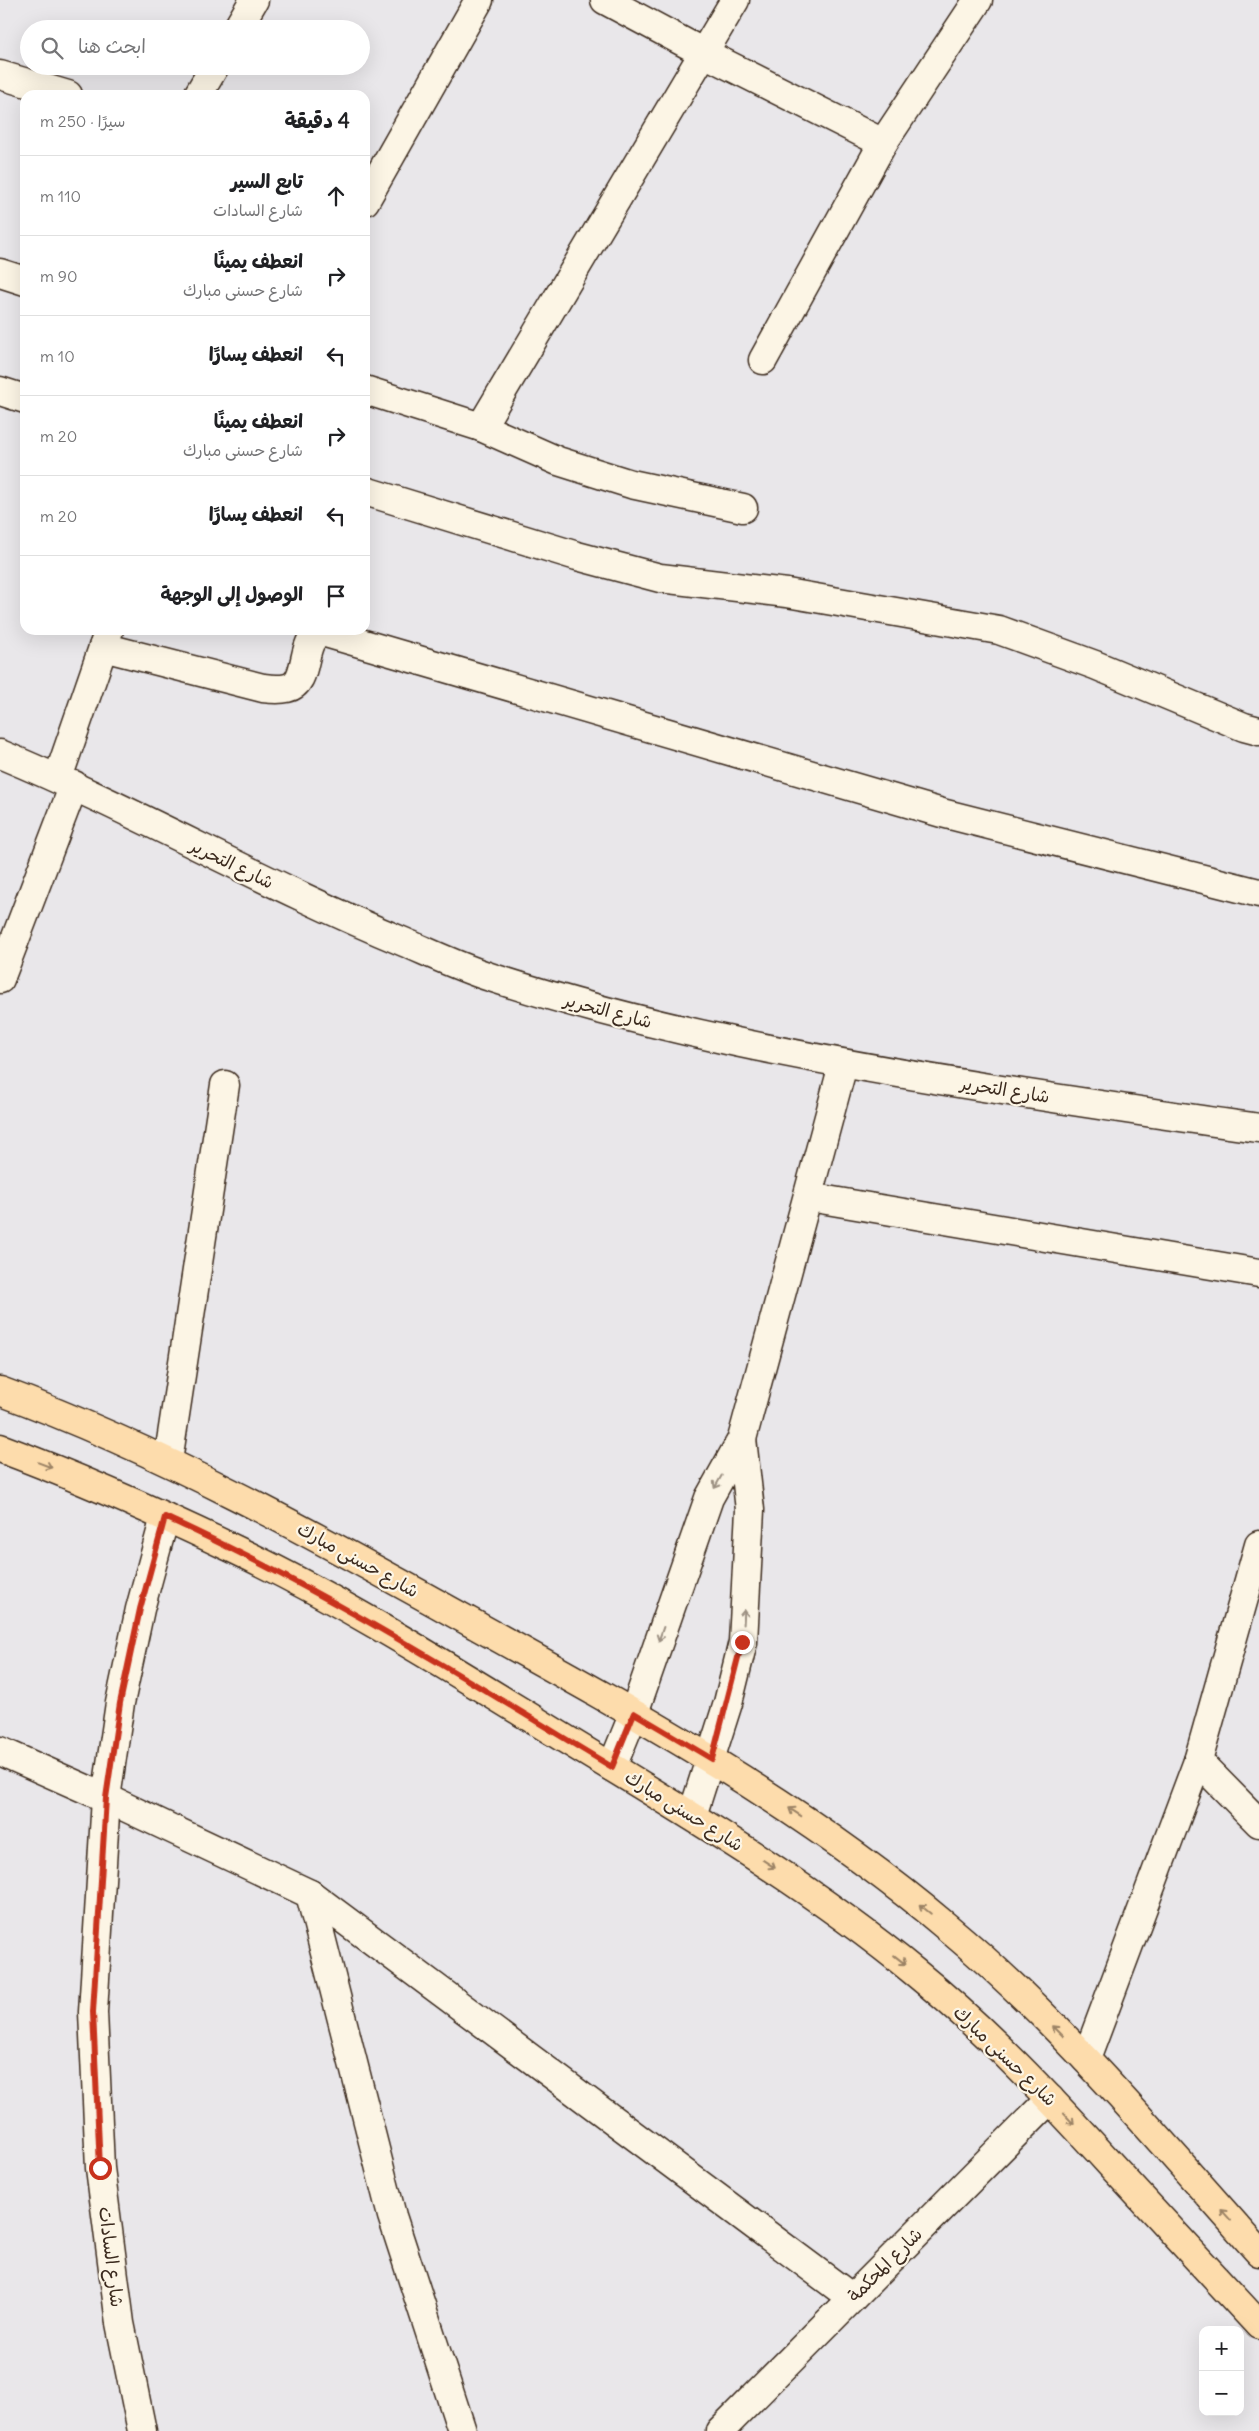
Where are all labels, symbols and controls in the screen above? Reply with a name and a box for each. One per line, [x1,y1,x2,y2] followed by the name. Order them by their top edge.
[20,20,370,75] search box
[38,34,66,62] icon: search
[78,34,146,58] text: ابحث هنا
[284,107,350,134] text: 4 دقيقة
[40,111,125,131] text: سيرًا · 250 m
[231,169,303,193] text: تابع السير
[322,182,350,210] icon: ahead
[40,186,81,206] text: 110 m
[213,200,303,220] text: شارع السادات
[214,249,303,273] text: انعطف يمينًا
[322,262,350,290] icon: right
[40,266,78,286] text: 90 m
[183,280,303,300] text: شارع حسنى مبارك
[209,342,303,366] text: انعطف يسارًا
[322,342,350,370] icon: left
[40,346,75,366] text: 10 m
[214,409,303,433] text: انعطف يمينًا
[322,422,350,450] icon: right
[40,426,77,446] text: 20 m
[183,440,303,460] text: شارع حسنى مبارك
[209,502,303,526] text: انعطف يسارًا
[322,502,350,530] icon: left
[40,506,77,526] text: 20 m
[160,582,303,606] text: الوصول إلى الوجهة
[322,582,350,610] icon: arrive
[185,833,278,894] street label: شارع التحرير
[560,987,655,1034] street label: شارع التحرير
[957,1071,1051,1109] street label: شارع التحرير
[37,1461,53,1470] one-way arrow
[712,1474,722,1488] one-way arrow
[293,1517,423,1603] street label: شارع حسنى مبارك
[739,1609,748,1625] one-way arrow
[656,1626,665,1641] one-way arrow
[731,1631,754,1654] route end
[620,1765,748,1857] street label: شارع حسنى مبارك
[788,1807,802,1817] one-way arrow
[762,1859,776,1869] one-way arrow
[919,1904,932,1915] one-way arrow
[893,1955,906,1966] one-way arrow
[948,2001,1062,2111] street label: شارع حسنى مبارك
[1051,2025,1064,2037] one-way arrow
[1063,2113,1075,2126] one-way arrow
[89,2157,112,2180] route start
[93,2205,129,2309] street label: شارع السادات
[1221,2209,1232,2222] one-way arrow
[842,2222,928,2308] street label: شارع المحكمة
[1199,2326,1244,2416] map controls
[1199,2326,1244,2371] button: +
[1199,2371,1244,2416] button: −

